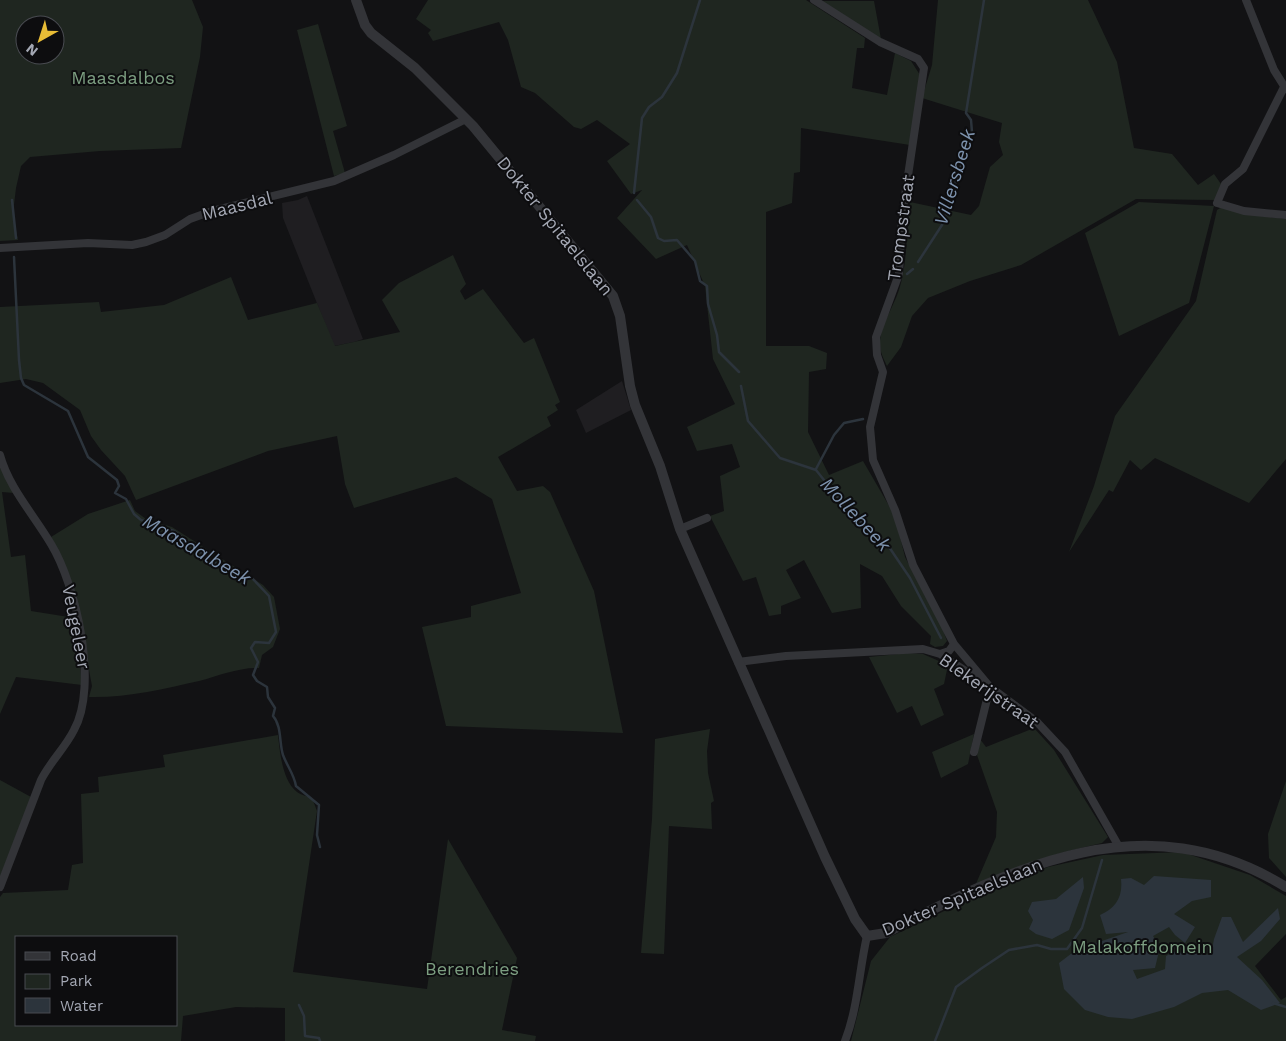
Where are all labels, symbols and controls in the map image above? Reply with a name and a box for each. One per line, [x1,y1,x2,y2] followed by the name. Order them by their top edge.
[15,15,65,65] north arrow
[23,41,41,60] text: N
[71,67,175,88] park label: Maasdalbos
[929,126,980,228] water label: Villersbeek
[493,152,618,299] street label: Dokter Spitaelslaan
[883,173,918,283] street label: Trompstraat
[199,186,275,224] street label: Maasdal
[816,473,896,557] water label: Mollebeek
[138,509,256,590] water label: Maasdalbeek
[58,583,95,671] street label: Veugeleer
[936,649,1043,733] street label: Blekerijstraat
[878,853,1045,940] street label: Dokter Spitaelslaan
[15,936,178,1026] legend
[1071,936,1213,957] park label: Malakoffdomein
[60,947,97,965] text: Road
[425,958,519,979] park label: Berendries
[60,972,93,990] text: Park
[60,997,103,1015] text: Water

